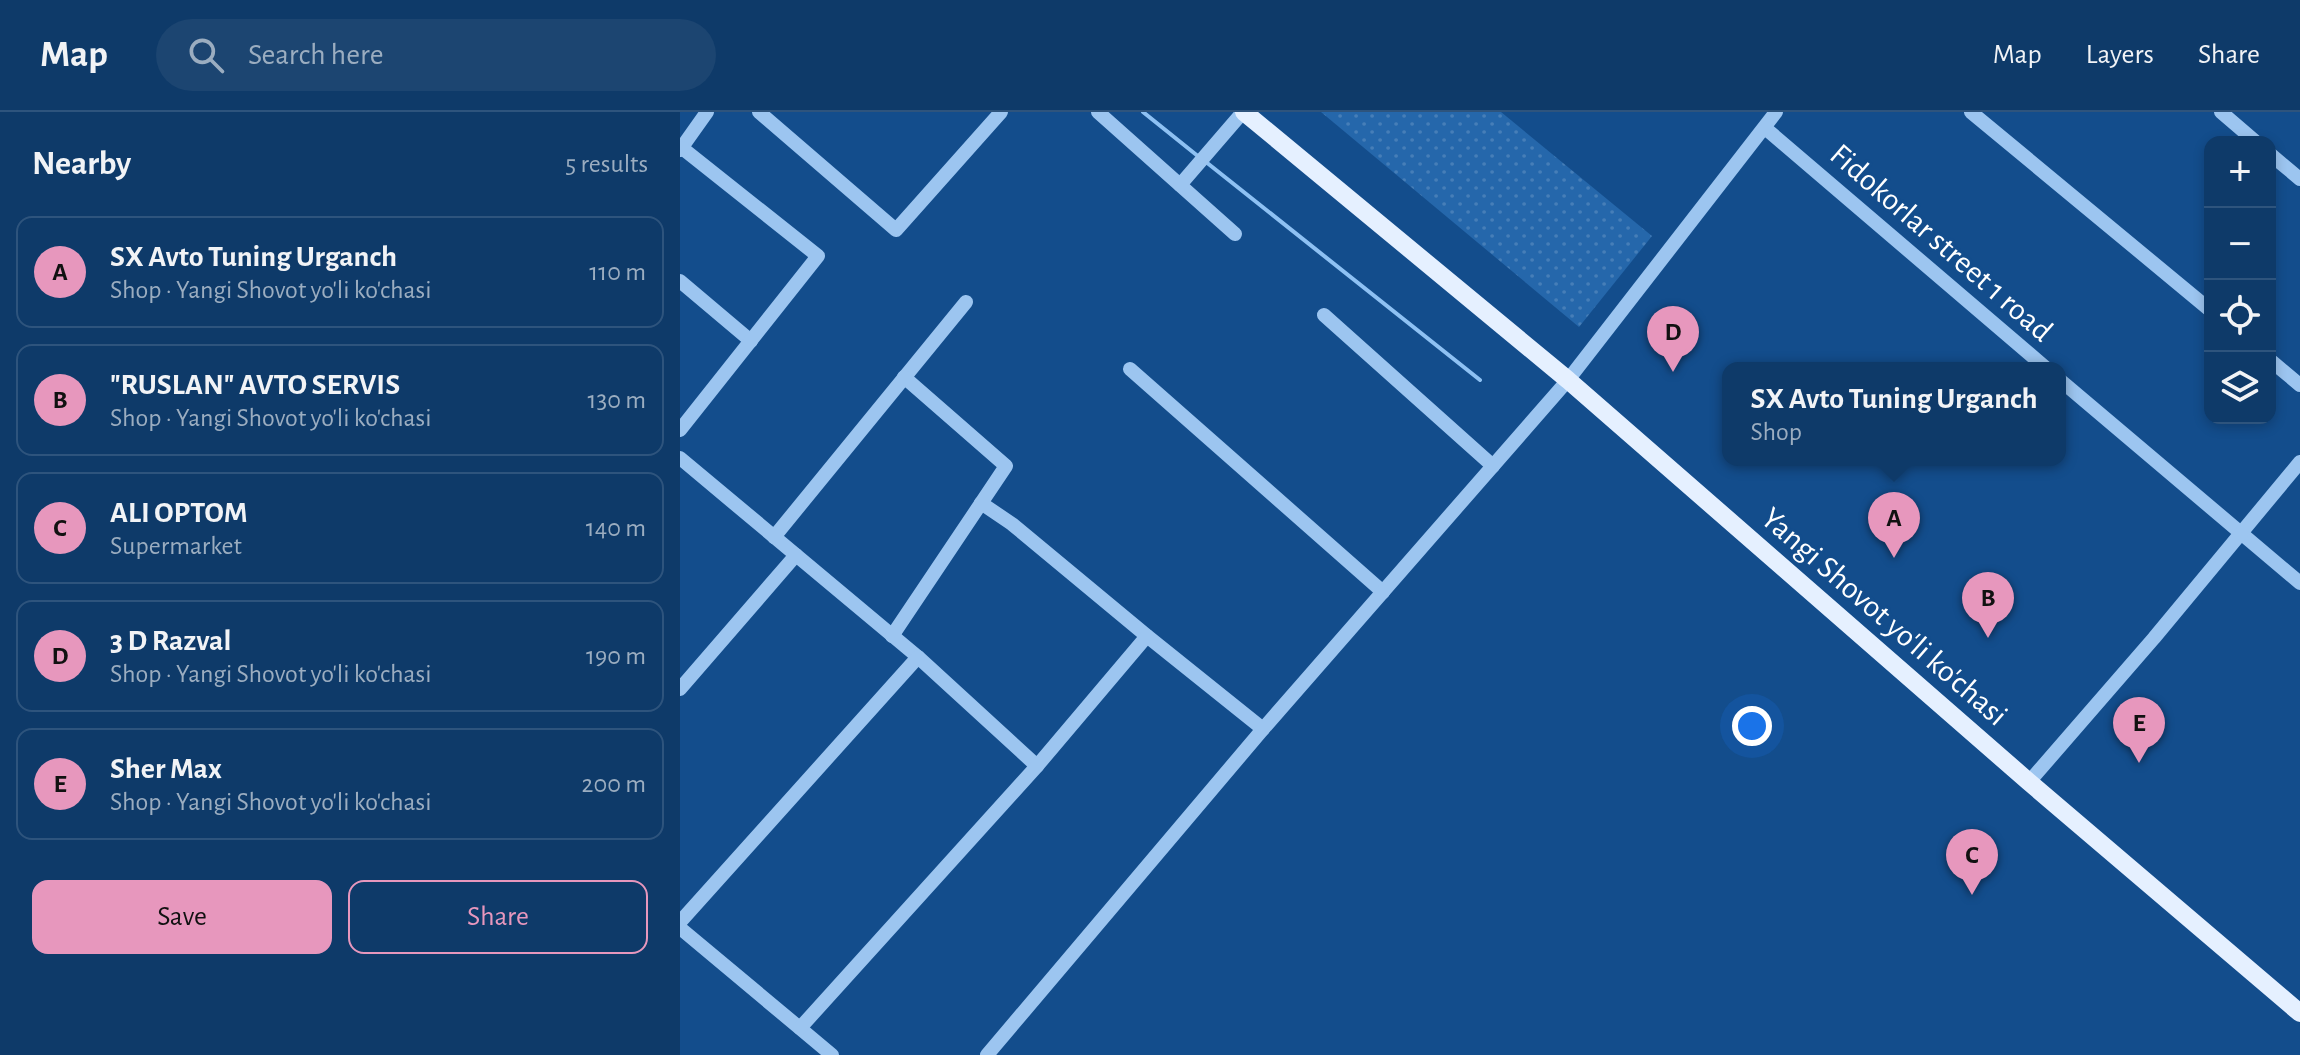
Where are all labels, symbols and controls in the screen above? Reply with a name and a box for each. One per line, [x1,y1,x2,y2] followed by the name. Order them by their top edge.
[156,19,716,91] search box
[184,33,228,77] icon: search
[40,36,108,74] text: Map
[248,40,384,70] text: Search here
[1993,41,2042,69] text: Map
[2086,41,2154,69] text: Layers
[2198,41,2260,69] text: Share
[2204,136,2276,424] map controls
[2204,136,2276,208] button: +
[1824,138,2059,348] street label: Fidokorlar street 1 road
[32,147,131,181] text: Nearby
[565,151,648,177] text: 5 results
[2204,208,2276,280] button: −
[110,242,397,272] text: SX Avto Tuning Urganch
[52,259,68,285] text: A
[589,259,646,285] text: 110 m
[110,277,431,303] text: Shop · Yangi Shovot yo'li ko'chasi
[2204,280,2276,352] button: locate
[1647,306,1699,372] pin: D
[2204,352,2276,424] button: layers
[1722,362,2066,466] popup
[110,370,400,400] text: "RUSLAN" AVTO SERVIS
[1751,384,2037,414] text: SX Avto Tuning Urganch
[52,387,68,413] text: B
[588,387,646,413] text: 130 m
[110,405,431,431] text: Shop · Yangi Shovot yo'li ko'chasi
[1751,419,1802,445] text: Shop
[1868,492,1920,558] pin: A
[110,498,248,528] text: ALI OPTOM
[1755,502,2013,732] street label: Yangi Shovot yo'li ko'chasi
[53,515,67,541] text: C
[586,515,646,541] text: 140 m
[110,533,242,559] text: Supermarket
[1962,572,2014,638] pin: B
[110,626,231,656] text: 3 D Razval
[51,643,69,669] text: D
[586,643,646,669] text: 190 m
[110,661,431,687] text: Shop · Yangi Shovot yo'li ko'chasi
[2113,697,2165,763] pin: E
[1732,706,1772,746] your location
[110,754,222,784] text: Sher Max
[53,771,67,797] text: E
[582,771,646,797] text: 200 m
[110,789,431,815] text: Shop · Yangi Shovot yo'li ko'chasi
[1946,829,1998,895] pin: C
[32,880,332,954] button: Save
[348,880,648,954] button: Share

